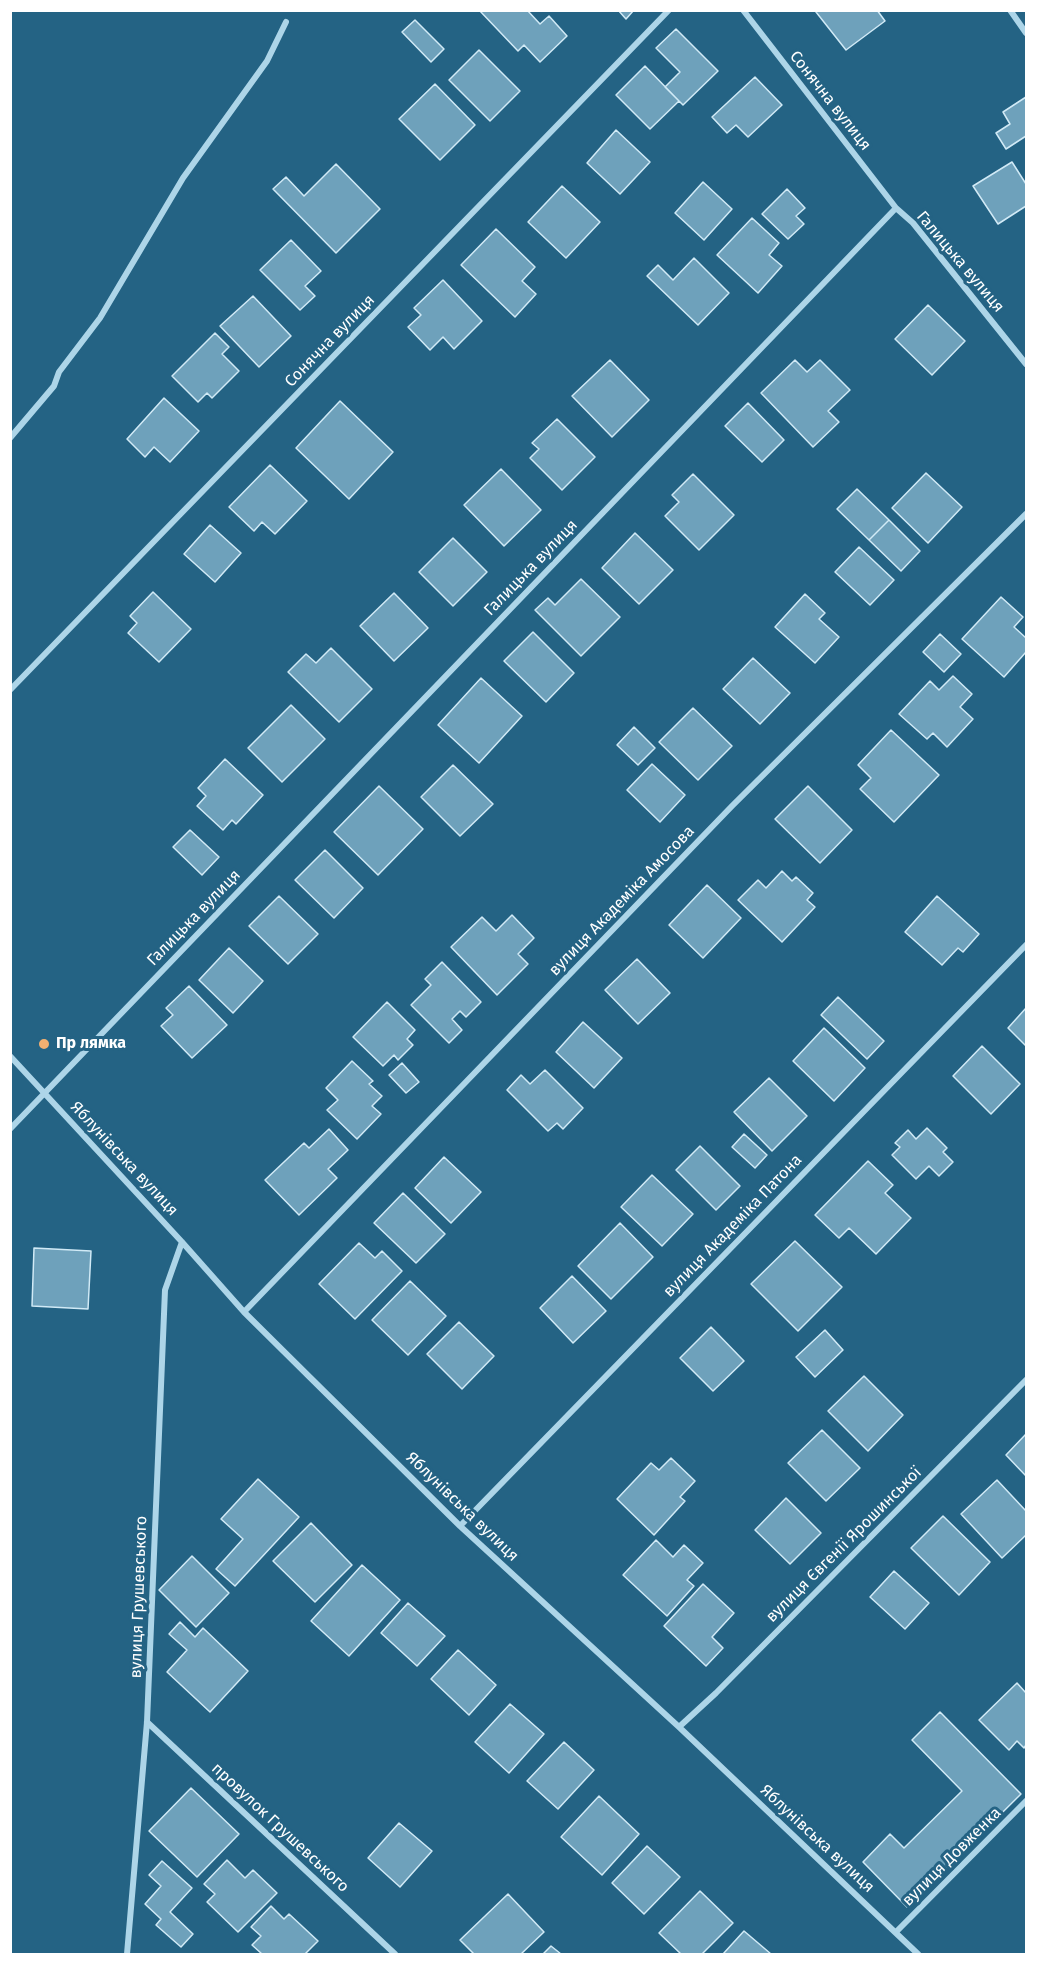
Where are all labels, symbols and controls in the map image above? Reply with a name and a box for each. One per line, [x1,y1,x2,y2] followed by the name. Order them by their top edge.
[785,47,875,155] street label: Сонячна вулиця
[912,208,1008,316] street label: Галицька вулиця
[281,291,379,391] street label: Сонячна вулиця
[480,516,582,620] street label: Галицька вулиця
[545,822,699,980] street label: вулиця Академіка Амосова
[143,866,245,970] street label: Галицька вулиця
[56,1034,126,1054] place label: Пр лямка
[37,1037,51,1051] marker: Пр лямка
[66,1098,182,1220] street label: Яблунівська вулиця
[660,1151,806,1301] street label: вулиця Академіка Патона
[402,1448,522,1566] street label: Яблунівська вулиця
[762,1463,926,1627] street label: вулиця Євгенії Ярошинської
[127,1515,151,1679] street label: вулиця Грушевського
[207,1759,353,1897] street label: провулок Грушевського
[756,1781,878,1897] street label: Яблунівська вулиця
[899,1804,1005,1910] street label: вулиця Довженка

